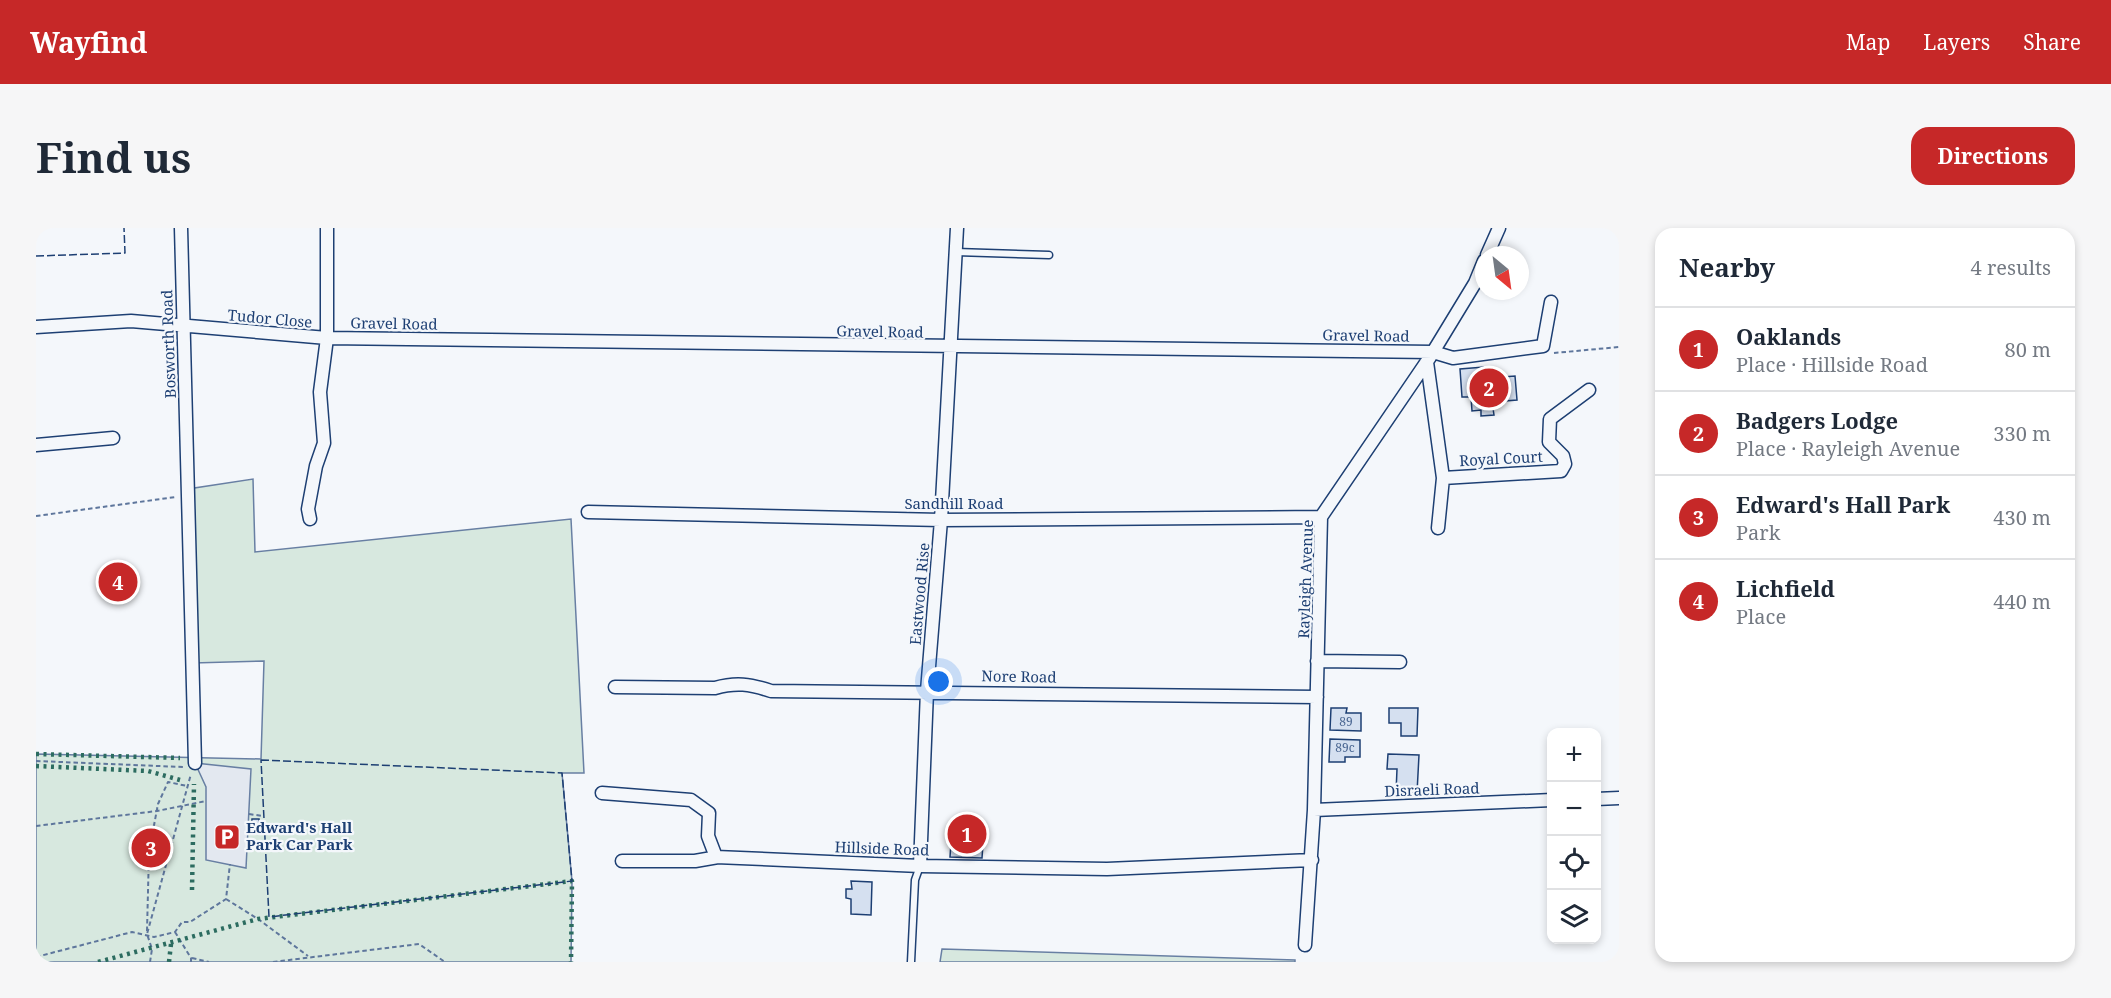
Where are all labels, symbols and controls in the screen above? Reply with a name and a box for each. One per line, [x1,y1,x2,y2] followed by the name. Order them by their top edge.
[30,23,148,61] text: Wayfind
[1846,28,1890,56] text: Map
[1923,28,1990,56] text: Layers
[2023,28,2081,56] text: Share
[1911,127,2075,185] button: Directions
[36,128,191,185] text: Find us
[1475,246,1529,300] north arrow
[1679,249,1775,285] text: Nearby
[1971,254,2051,281] text: 4 results
[156,289,180,399] street label: Bosworth Road
[227,304,313,332] street label: Tudor Close
[350,312,438,334] street label: Gravel Road
[836,320,924,342] street label: Gravel Road
[1736,321,1841,351] text: Oaklands
[1322,324,1410,346] street label: Gravel Road
[1693,336,1704,363] text: 1
[2005,336,2051,363] text: 80 m
[1736,351,1928,378] text: Place · Hillside Road
[1470,366,1508,410] pin: 2
[1736,405,1898,435] text: Badgers Lodge
[1693,420,1704,447] text: 2
[1993,420,2051,447] text: 330 m
[1736,435,1960,462] text: Place · Rayleigh Avenue
[1459,446,1543,470] street label: Royal Court
[1736,489,1950,519] text: Edward's Hall Park
[904,493,1004,513] street label: Sandhill Road
[1693,504,1704,531] text: 3
[1993,504,2051,531] text: 430 m
[1293,519,1317,639] street label: Rayleigh Avenue
[1736,519,1780,546] text: Park
[905,542,933,646] street label: Eastwood Rise
[98,560,137,604] pin: 4
[1736,573,1835,603] text: Lichfield
[1693,588,1704,615] text: 4
[1993,588,2051,615] text: 440 m
[1736,603,1786,630] text: Place
[981,665,1057,687] street label: Nore Road
[924,667,953,696] your location
[1339,713,1353,730] house number: 89
[1547,728,1601,944] map controls
[1547,728,1601,782] button: +
[1335,739,1355,756] house number: 89c
[1384,777,1480,801] street label: Disraeli Road
[1547,782,1601,836] button: −
[948,812,986,856] pin: 1
[246,817,353,854] place label: Edward's Hall Park Car Park
[212,822,242,852] parking icon: Edward's Hall Park Car Park
[132,826,170,870] pin: 3
[834,836,930,860] street label: Hillside Road
[1547,836,1601,890] button: locate
[1547,890,1601,944] button: layers

